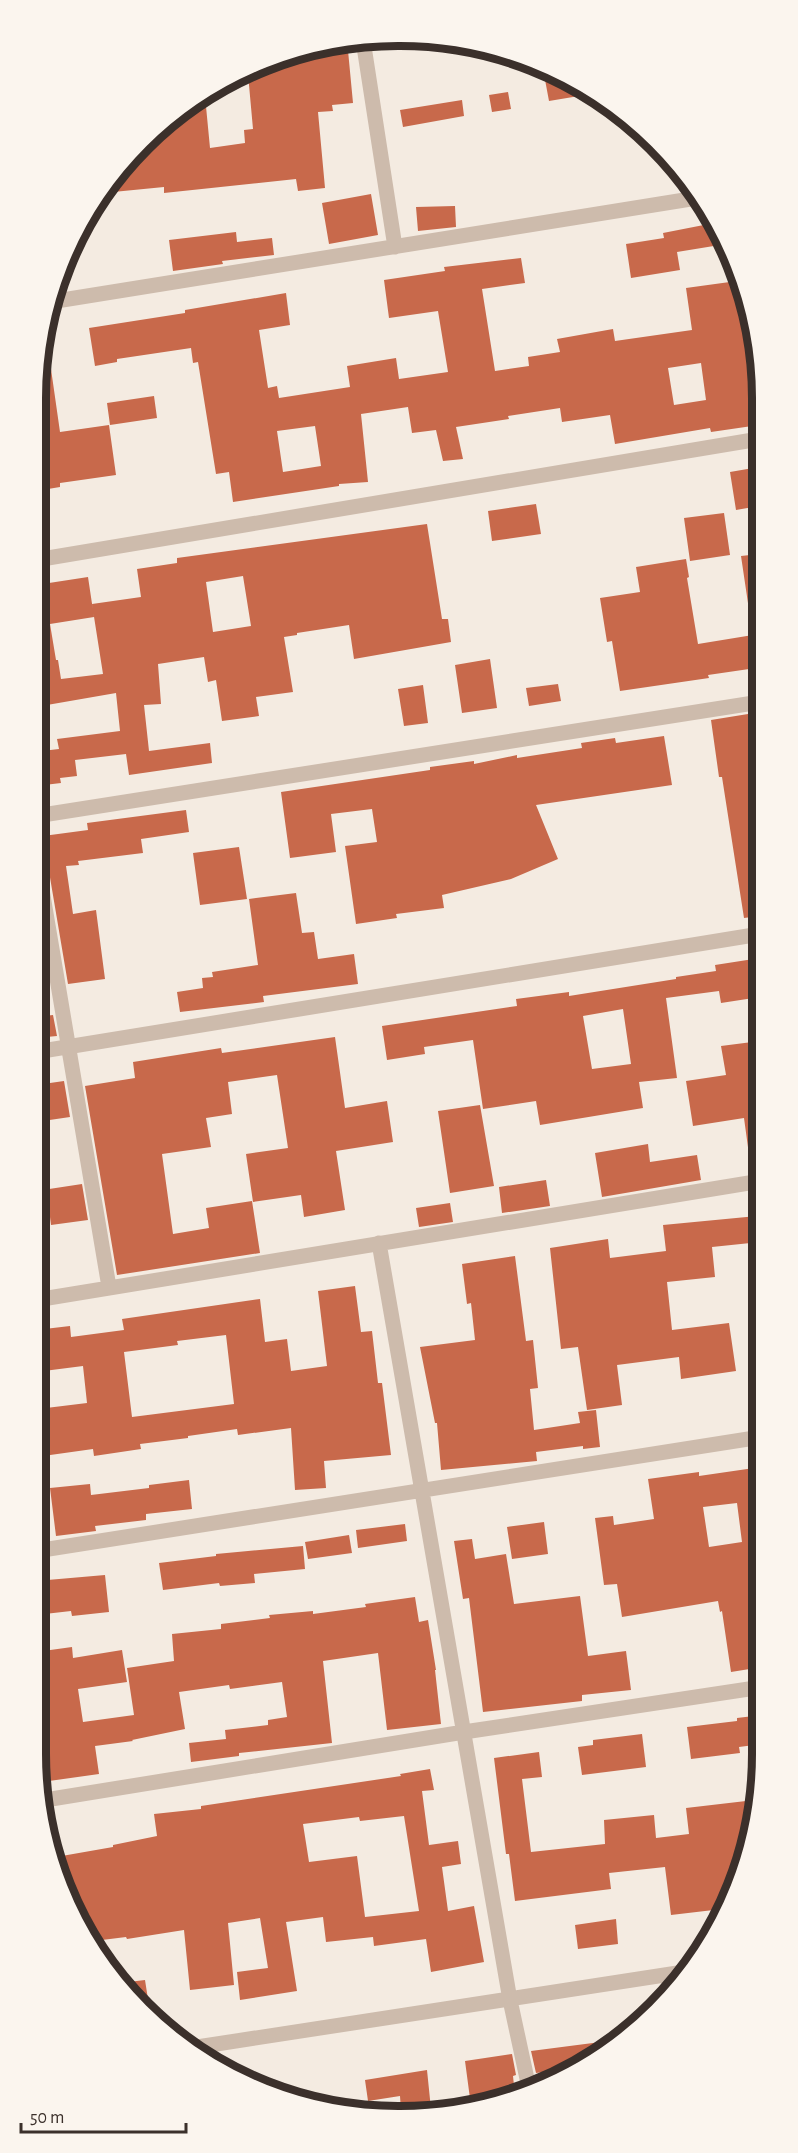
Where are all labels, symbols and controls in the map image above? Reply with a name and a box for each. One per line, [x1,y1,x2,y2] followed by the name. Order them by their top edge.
[21,2096,186,2134] scale bar
[30,2109,64,2127] text: 50 m

